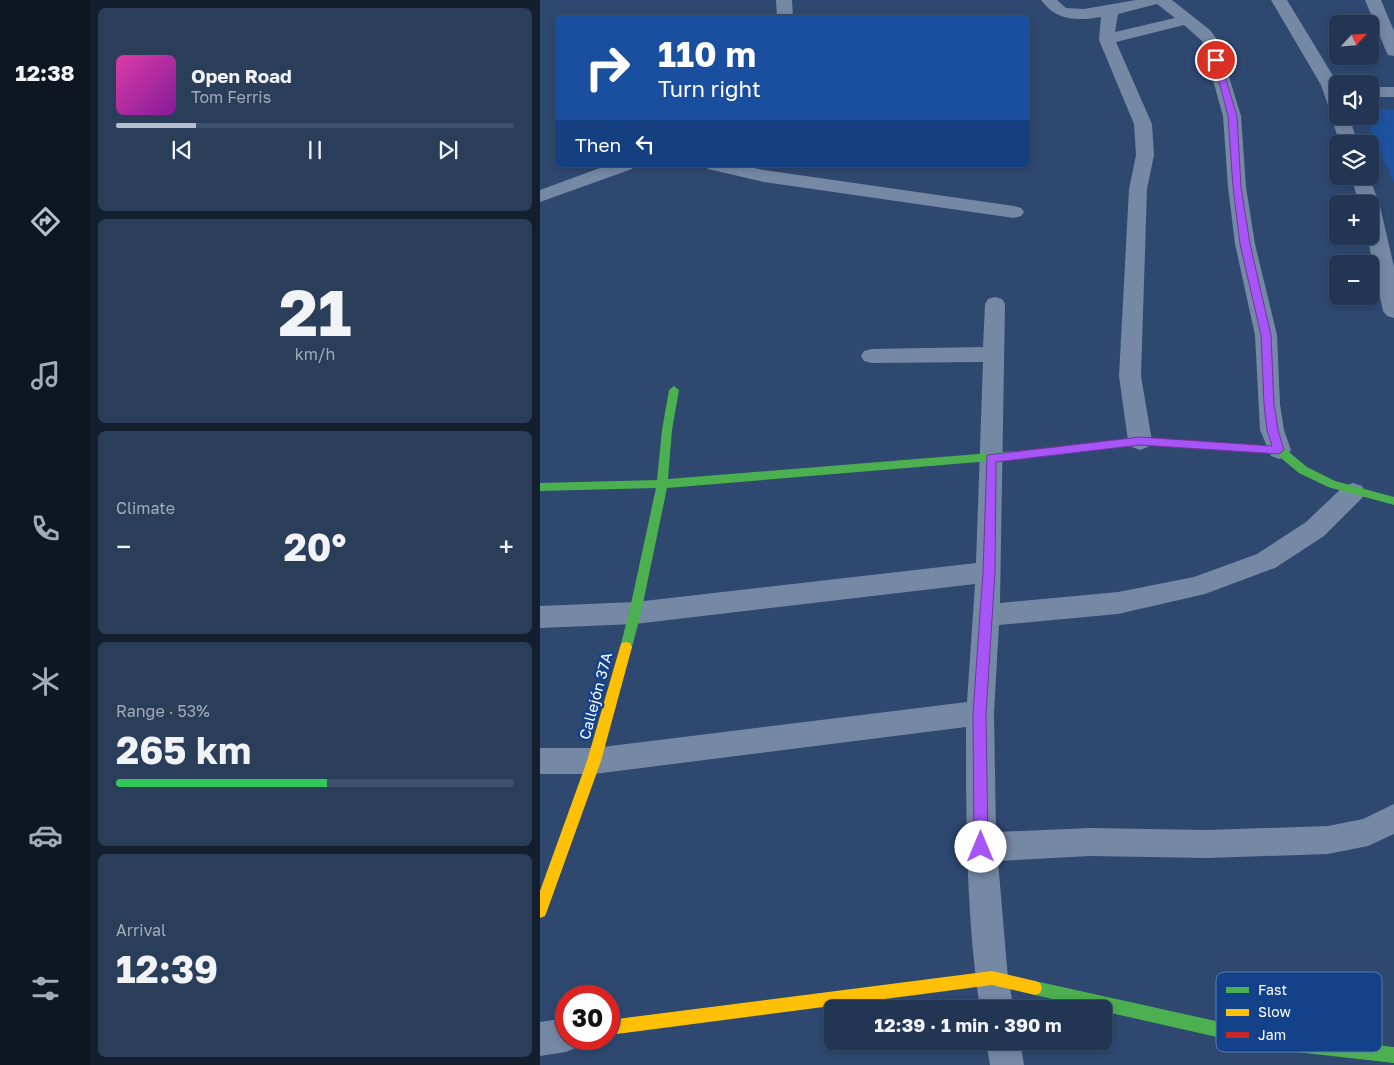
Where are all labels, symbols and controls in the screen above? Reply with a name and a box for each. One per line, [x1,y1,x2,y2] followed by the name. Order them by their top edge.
[1329,15,1379,65] north arrow
[1329,15,1379,305] map controls
[658,33,756,75] text: 110 m
[575,35,640,100] icon: right
[1195,39,1237,81] pin
[1202,46,1230,74] icon: arrive
[15,59,75,86] text: 12:38
[191,64,292,87] text: Open Road
[658,75,761,102] text: Turn right
[1329,75,1379,125] button: sound
[191,87,271,107] text: Tom Ferris
[631,130,659,158] icon: left
[575,133,621,156] text: Then
[1329,135,1379,185] button: layers
[168,136,196,164] icon: previous
[301,136,329,164] icon: pause
[434,136,462,164] icon: next
[1329,195,1379,245] button: +
[28,204,63,239] icon: directions
[1329,255,1379,305] button: −
[278,272,352,350] text: 21
[295,344,335,364] text: km/h
[28,358,63,393] icon: music
[116,498,175,518] text: Climate
[28,511,63,546] icon: phone
[284,524,346,569] text: 20°
[116,530,131,563] text: −
[499,530,514,563] text: +
[575,650,615,741] street label: Callejón 37A
[28,664,63,699] icon: climate
[116,701,210,721] text: Range · 53%
[116,727,251,772] text: 265 km
[28,818,63,853] icon: car
[954,820,1006,872] position arrow
[116,920,166,940] text: Arrival
[116,946,218,991] text: 12:39
[28,971,63,1006] icon: filters
[1216,972,1382,1052] legend
[1258,981,1287,998] text: Fast
[555,985,620,1050] speed limit sign: 30
[1258,1003,1291,1020] text: Slow
[874,1013,1062,1036] text: 12:39 · 1 min · 390 m
[1258,1026,1286,1043] text: Jam

